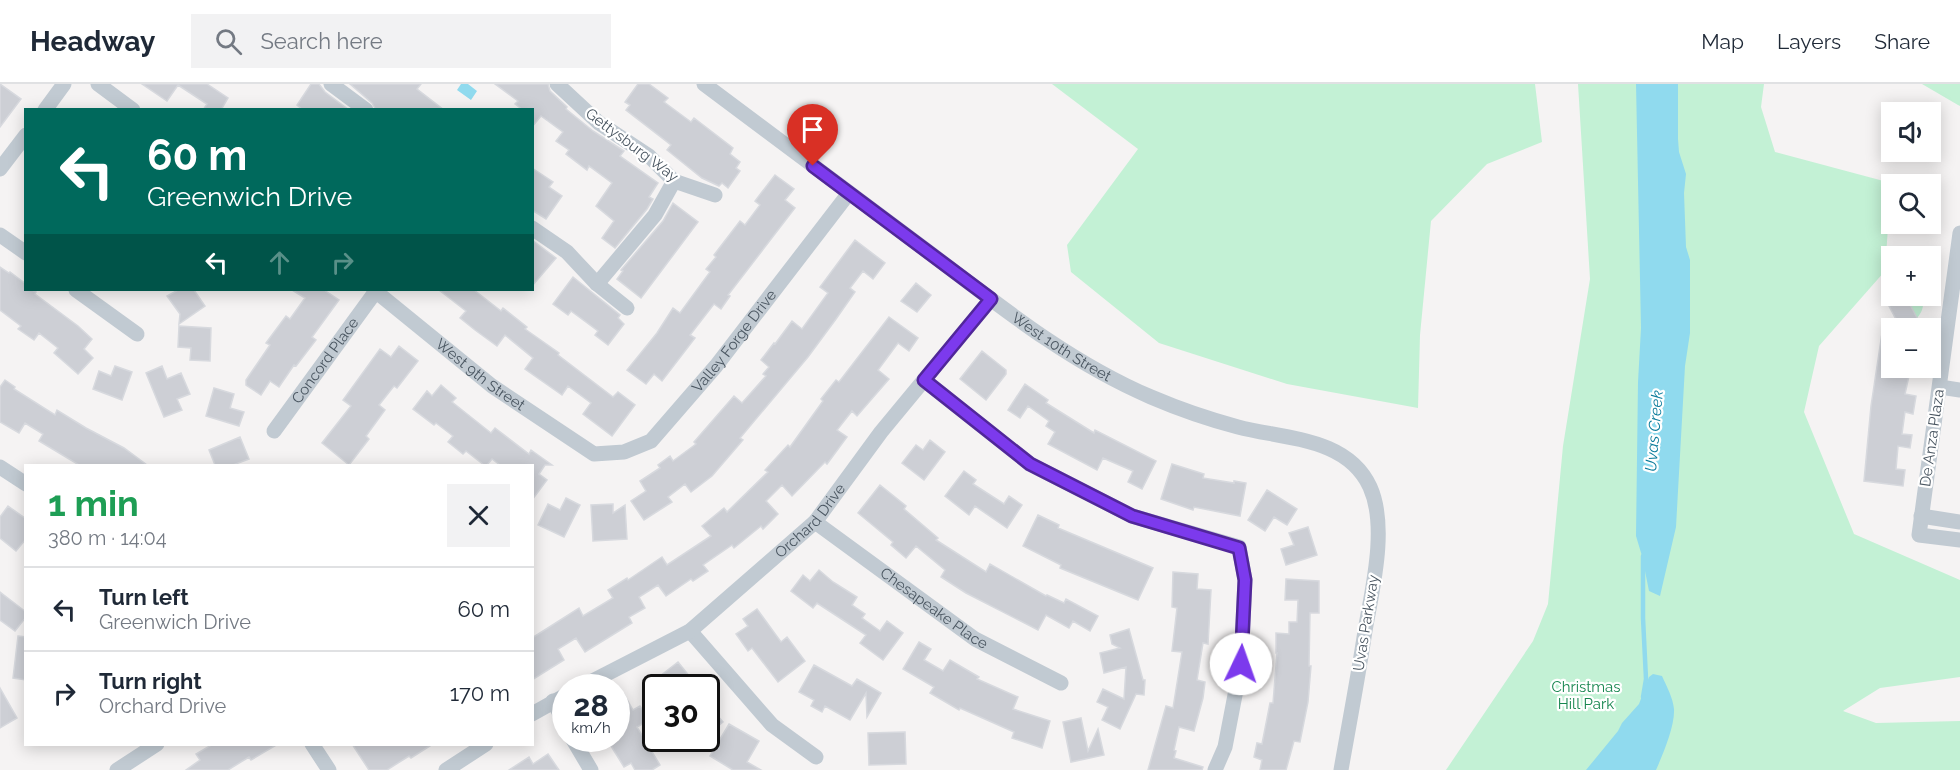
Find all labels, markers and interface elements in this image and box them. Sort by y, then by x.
search box [191,14,611,68]
text: Headway [30,25,155,58]
icon: search [212,25,245,58]
text: Search here [260,28,383,54]
text: Map [1701,29,1744,54]
text: Layers [1777,29,1841,54]
text: Share [1874,29,1930,54]
map controls [1881,102,1941,378]
button: sound [1881,102,1941,162]
street label: Gettysburg Way [582,104,682,186]
pin [787,104,838,166]
icon: arrive [796,113,829,146]
text: 60 m [147,131,247,180]
icon: left [48,132,126,210]
button: search [1881,174,1941,234]
text: Greenwich Drive [147,181,352,212]
icon: left [200,246,233,279]
icon: ahead [263,246,296,279]
icon: right [326,246,359,279]
button: + [1881,246,1941,306]
street label: Valley Forge Drive [688,286,780,396]
street label: West 10th Street [1008,309,1114,385]
street label: Concord Place [288,314,363,407]
button: − [1881,318,1941,378]
street label: West 9th Street [432,335,528,414]
street label: De Anza Plaza [1916,388,1948,488]
water label: Uvas Creek [1641,389,1667,473]
street label: Orchard Drive [771,480,849,562]
text: 1 min [48,482,139,524]
button: close [447,484,510,547]
text: 380 m · 14:04 [48,526,167,550]
street label: Chesapeake Place [877,564,991,653]
street label: Uvas Parkway [1350,574,1382,672]
text: Turn left [99,584,189,610]
icon: left [48,593,81,626]
text: 60 m [457,596,510,622]
text: Greenwich Drive [99,610,251,634]
position arrow [1209,632,1273,696]
text: Turn right [99,668,202,694]
speed limit sign: 30 [642,674,720,752]
icon: right [48,677,81,710]
park label: Christmas Hill Park [1551,678,1621,713]
text: 170 m [450,680,510,706]
text: 28 [573,688,609,723]
text: Orchard Drive [99,694,226,718]
text: km/h [571,719,611,737]

